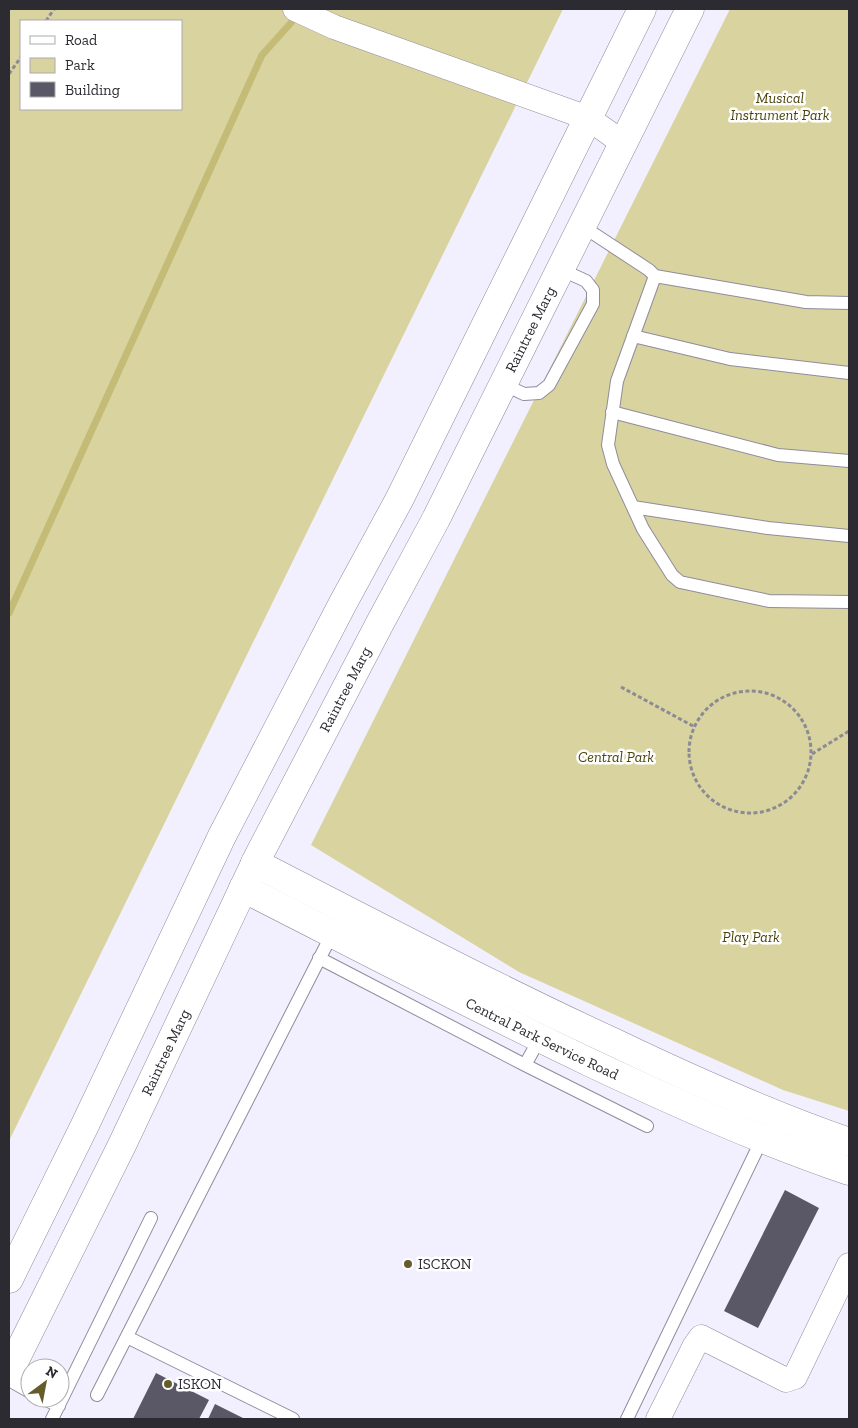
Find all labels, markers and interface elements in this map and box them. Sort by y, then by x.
legend [20,20,182,110]
text: Road [65,31,98,49]
text: Park [65,56,95,74]
text: Building [65,81,120,99]
park label: Musical Instrument Park [731,89,830,124]
street label: Raintree Marg [502,283,559,375]
street label: Raintree Marg [316,644,375,735]
park label: Central Park [578,748,654,766]
park label: Play Park [722,928,780,946]
street label: Central Park Service Road [463,994,622,1084]
street label: Raintree Marg [138,1006,194,1099]
place label: ISCKON [418,1255,471,1273]
marker: ISCKON [402,1258,414,1270]
north arrow [20,1358,70,1408]
text: N [43,1362,61,1383]
place label: ISKON [178,1375,222,1393]
marker: ISKON [162,1378,174,1390]

